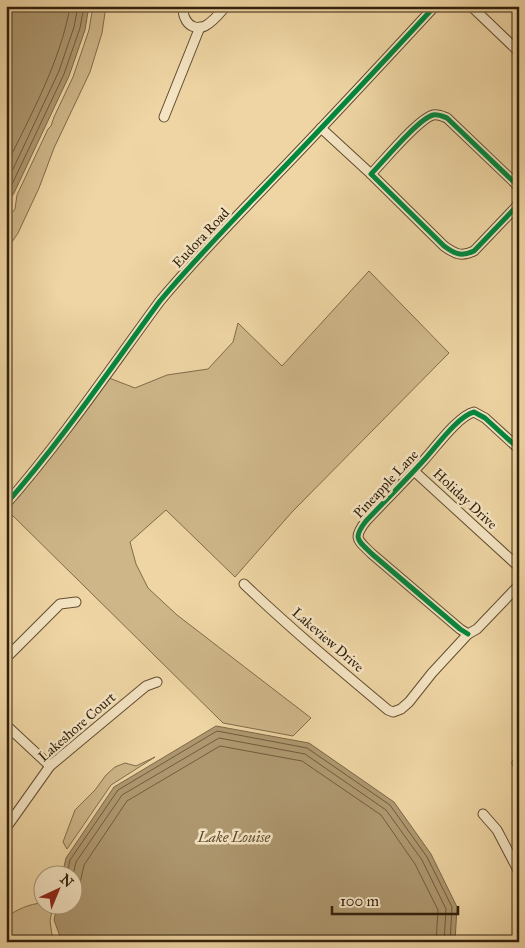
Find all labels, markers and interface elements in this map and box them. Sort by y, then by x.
street label: Eudora Road [169,205,233,271]
street label: Pineapple Lane [350,446,422,522]
street label: Holiday Drive [429,465,501,533]
street label: Lakeview Drive [289,604,367,676]
street label: Lakeshore Court [35,689,119,765]
water label: Lake Louise [197,828,271,846]
north arrow [32,866,82,916]
text: N [57,871,77,891]
scale bar [332,883,459,915]
text: 100 m [340,892,380,910]

